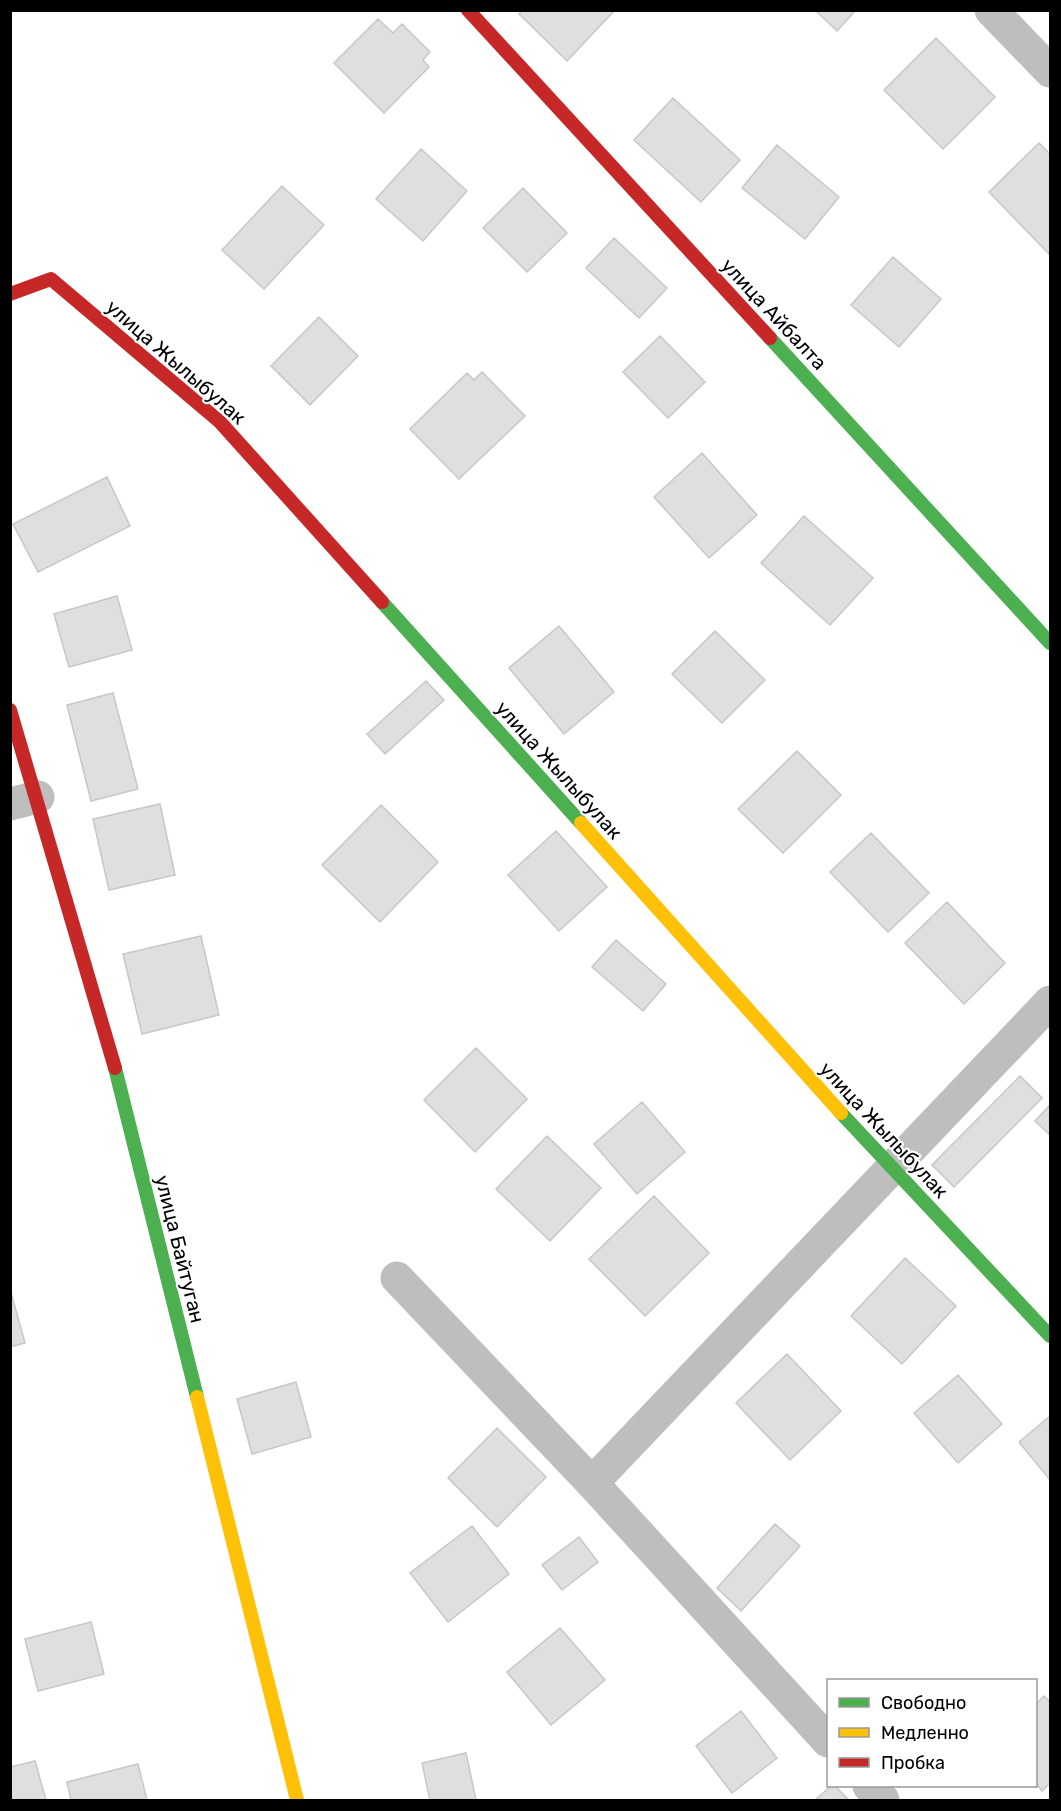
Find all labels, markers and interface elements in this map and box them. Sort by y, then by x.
street label: улица Айбалта [716,253,832,375]
street label: улица Жылыбулак [101,295,251,429]
street label: улица Жылыбулак [491,696,627,844]
street label: улица Жылыбулак [815,1057,953,1203]
street label: улица Байтуган [150,1173,210,1325]
legend [827,1679,1037,1787]
text: Свободно [881,1692,966,1714]
text: Медленно [881,1722,969,1744]
text: Пробка [881,1752,945,1774]

